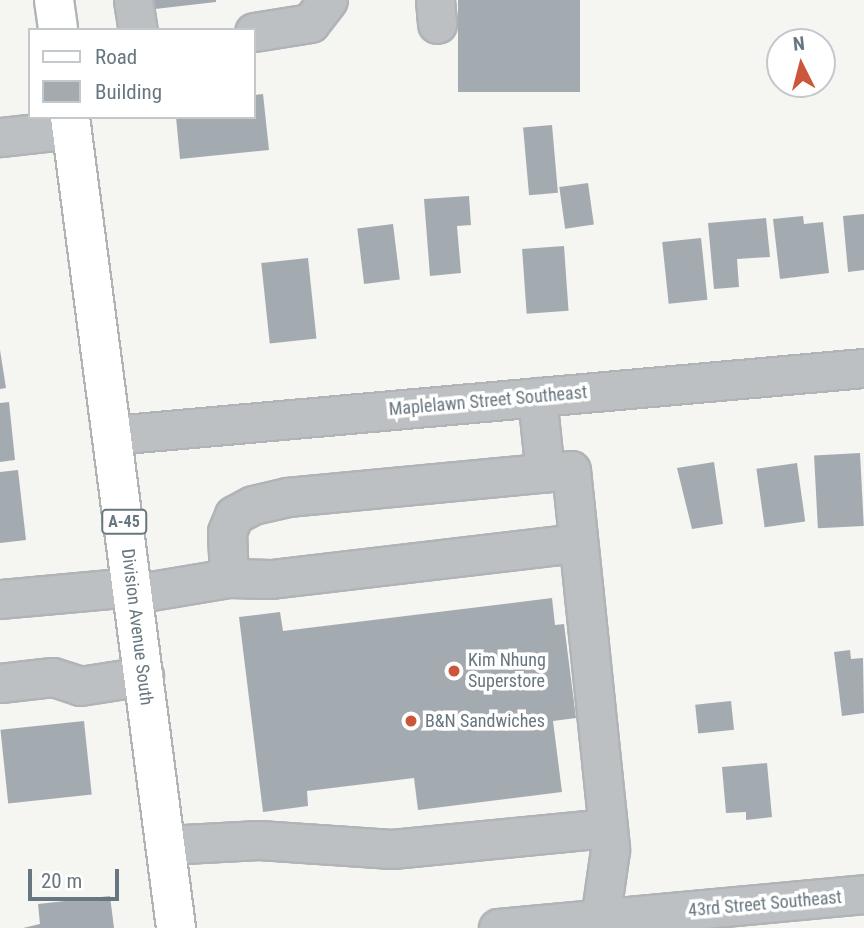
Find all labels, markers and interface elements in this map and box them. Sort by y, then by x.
legend [28,28,256,119]
north arrow [766,28,836,98]
text: N [792,32,806,56]
text: Road [95,45,137,69]
text: Building [95,80,162,104]
street label: Maplelawn Street Southeast [388,382,588,420]
road number: A-45 [101,509,147,534]
street label: Division Avenue South [117,548,157,706]
place label: Kim Nhung Superstore [468,650,546,692]
marker: Kim Nhung Superstore [446,663,462,679]
place label: B&N Sandwiches [425,710,545,732]
marker: B&N Sandwiches [403,713,419,729]
scale bar [32,855,122,899]
text: 20 m [41,869,82,893]
street label: 43rd Street Southeast [687,887,843,921]

